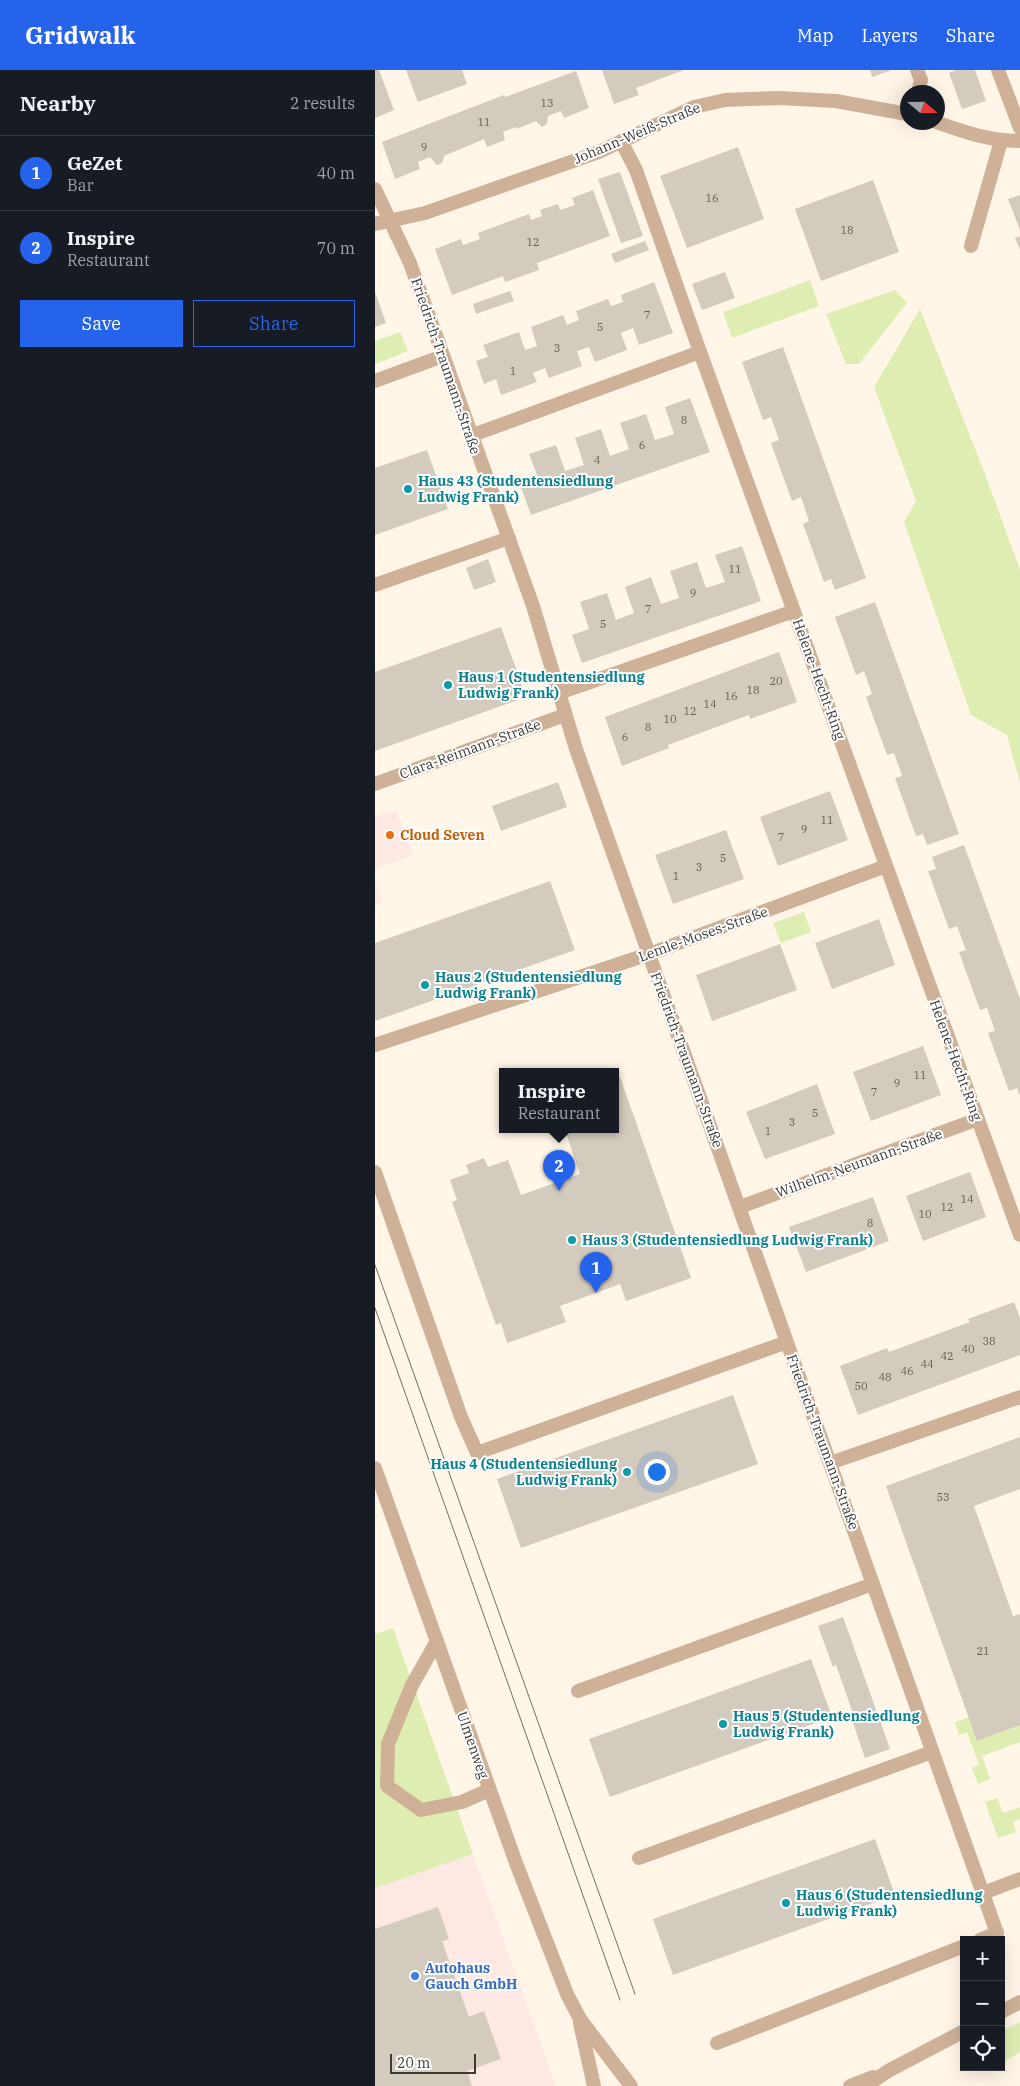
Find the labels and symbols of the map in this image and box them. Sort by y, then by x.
north arrow [900,85,945,130]
house number: 13 [540,96,554,110]
street label: Johann-Weiß-Straße [571,98,703,168]
house number: 11 [477,115,491,129]
house number: 9 [421,140,427,154]
house number: 16 [705,191,719,205]
house number: 18 [840,223,854,237]
house number: 12 [526,235,540,249]
street label: Friedrich-Traumann-Straße [407,275,485,457]
house number: 7 [644,308,650,322]
house number: 5 [597,320,603,334]
house number: 3 [554,341,560,355]
house number: 1 [510,364,516,378]
house number: 8 [681,413,687,427]
house number: 6 [639,438,645,452]
house number: 4 [594,453,601,467]
place label: Haus 43 (Studentensiedlung Ludwig Frank) [418,472,614,506]
marker: Haus 43 (Studentensiedlung Ludwig Frank) [402,483,414,495]
house number: 11 [728,562,742,576]
house number: 9 [690,586,696,600]
house number: 7 [645,602,651,616]
street label: Helene-Hecht-Ring [789,616,849,742]
house number: 5 [600,617,606,631]
place label: Haus 1 (Studentensiedlung Ludwig Frank) [458,668,645,702]
house number: 20 [769,674,783,688]
marker: Haus 1 (Studentensiedlung Ludwig Frank) [442,679,454,691]
house number: 18 [746,683,760,697]
house number: 16 [724,689,738,703]
house number: 14 [703,697,717,711]
house number: 12 [683,704,697,718]
house number: 10 [663,712,677,726]
street label: Clara-Reimann-Straße [397,715,543,783]
house number: 8 [645,720,651,734]
house number: 6 [622,730,628,744]
house number: 11 [820,813,834,827]
house number: 9 [801,822,807,836]
place label: Cloud Seven [400,826,485,844]
marker: Cloud Seven [384,829,396,841]
house number: 7 [778,830,784,844]
house number: 5 [720,851,726,865]
house number: 3 [696,860,702,874]
house number: 1 [673,869,679,883]
street label: Lemle-Moses-Straße [636,902,770,966]
place label: Haus 2 (Studentensiedlung Ludwig Frank) [435,968,622,1002]
street label: Friedrich-Traumann-Straße [647,970,727,1150]
marker: Haus 2 (Studentensiedlung Ludwig Frank) [419,979,431,991]
street label: Helene-Hecht-Ring [926,997,986,1123]
house number: 11 [913,1068,927,1082]
house number: 9 [894,1076,900,1090]
house number: 7 [871,1085,877,1099]
house number: 5 [812,1106,818,1120]
house number: 3 [789,1115,795,1129]
house number: 1 [765,1124,771,1138]
street label: Wilhelm-Neumann-Straße [773,1124,945,1202]
pin: 2 [543,1150,575,1191]
house number: 14 [960,1192,974,1206]
house number: 12 [940,1200,954,1214]
house number: 10 [918,1207,932,1221]
house number: 8 [867,1216,873,1230]
place label: Haus 3 (Studentensiedlung Ludwig Frank) [582,1231,873,1249]
marker: Haus 3 (Studentensiedlung Ludwig Frank) [566,1234,578,1246]
pin: 1 [580,1252,612,1293]
house number: 38 [982,1334,996,1348]
house number: 40 [961,1342,975,1356]
house number: 42 [940,1349,954,1363]
street label: Friedrich-Traumann-Straße [783,1352,863,1532]
house number: 44 [920,1357,934,1371]
house number: 46 [900,1364,914,1378]
house number: 48 [878,1370,892,1384]
house number: 50 [854,1379,868,1393]
place label: Haus 4 (Studentensiedlung Ludwig Frank) [430,1455,618,1489]
your location [644,1459,670,1485]
marker: Haus 4 (Studentensiedlung Ludwig Frank) [621,1466,633,1478]
house number: 53 [936,1490,950,1504]
house number: 21 [976,1644,990,1658]
place label: Haus 5 (Studentensiedlung Ludwig Frank) [733,1707,920,1741]
street label: Ulmenweg [453,1709,493,1781]
marker: Haus 5 (Studentensiedlung Ludwig Frank) [717,1718,729,1730]
place label: Haus 6 (Studentensiedlung Ludwig Frank) [796,1886,983,1920]
marker: Haus 6 (Studentensiedlung Ludwig Frank) [780,1897,792,1909]
place label: Autohaus Gauch GmbH [425,1959,517,1993]
marker: Autohaus Gauch GmbH [409,1970,421,1982]
scale bar [390,2051,476,2074]

